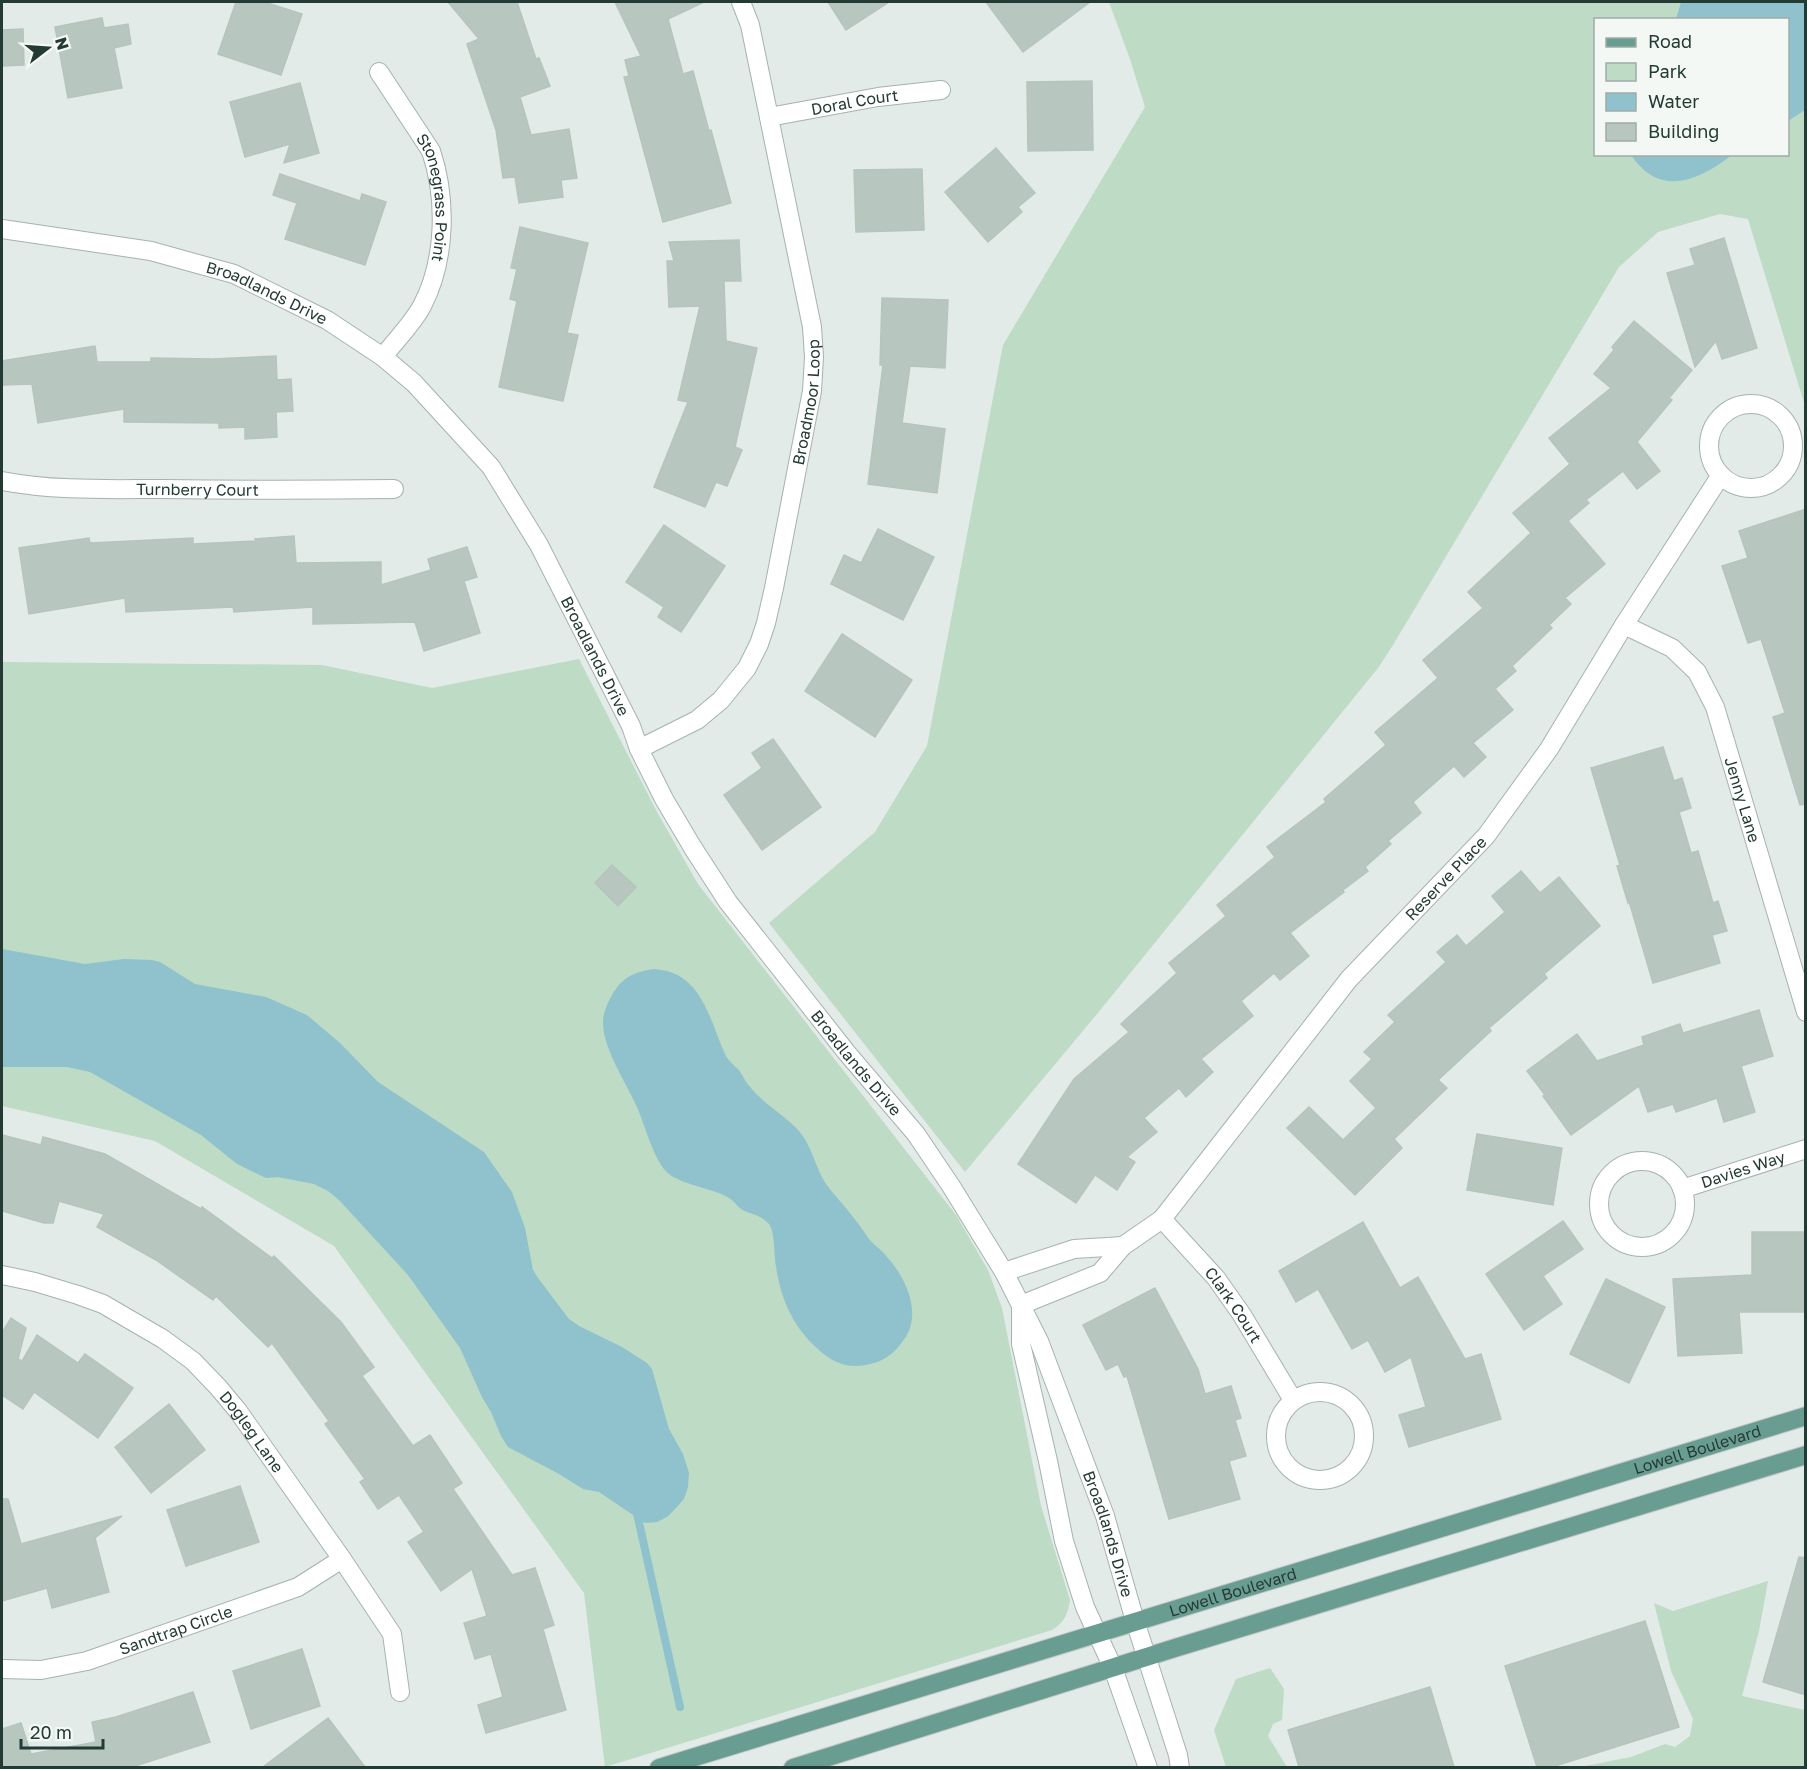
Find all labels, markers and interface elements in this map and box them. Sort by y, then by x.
north arrow [18,18,78,78]
legend [1594,18,1789,156]
text: Road [1648,30,1692,52]
text: N [51,35,74,52]
text: Park [1648,60,1687,82]
street label: Doral Court [809,85,899,119]
text: Water [1648,90,1699,112]
text: Building [1648,120,1719,142]
street label: Stonegrass Point [412,129,452,264]
street label: Broadlands Drive [204,257,331,329]
street label: Broadmoor Loop [788,339,824,467]
street label: Turnberry Court [136,479,259,500]
street label: Broadlands Drive [557,593,634,719]
street label: Jenny Lane [1721,755,1765,845]
street label: Reserve Place [1401,832,1491,925]
street label: Broadlands Drive [807,1006,906,1120]
street label: Davies Way [1698,1146,1788,1192]
street label: Clark Court [1201,1263,1266,1346]
street label: Dogleg Lane [215,1387,288,1476]
street label: Lowell Boulevard [1631,1420,1763,1478]
street label: Broadlands Drive [1079,1468,1138,1599]
street label: Lowell Boulevard [1166,1563,1299,1621]
street label: Sandtrap Circle [117,1601,235,1659]
scale bar [21,1712,104,1750]
text: 20 m [30,1721,72,1743]

